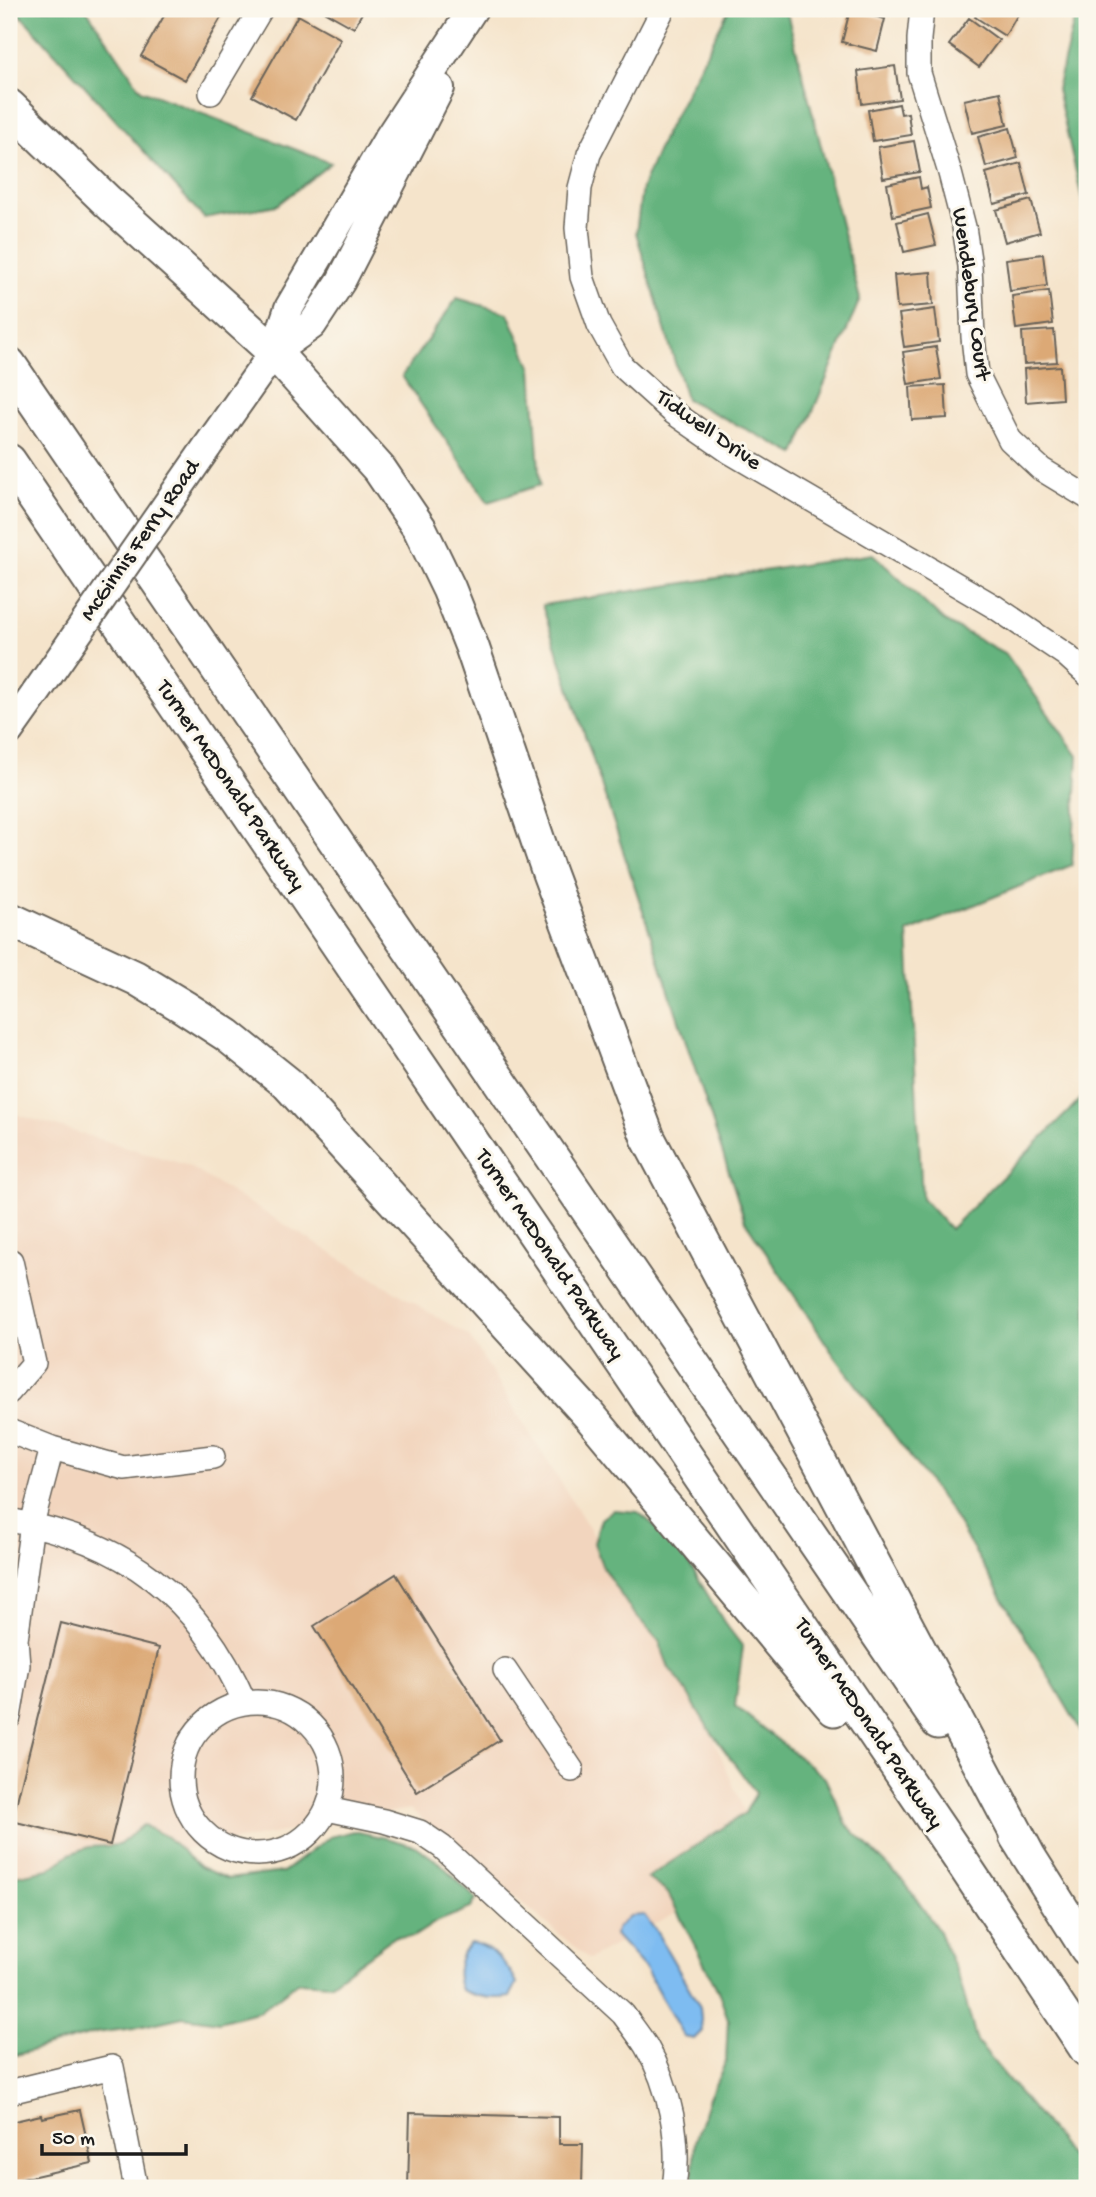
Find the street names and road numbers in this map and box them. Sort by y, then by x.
street label: Wendlebury Court [945,206,996,383]
street label: Tidwell Drive [648,384,767,478]
street label: McGinnis Ferry Road [75,454,208,627]
street label: Turner McDonald Parkway [148,674,311,896]
street label: Turner McDonald Parkway [467,1143,630,1365]
street label: Turner McDonald Parkway [786,1612,949,1834]

